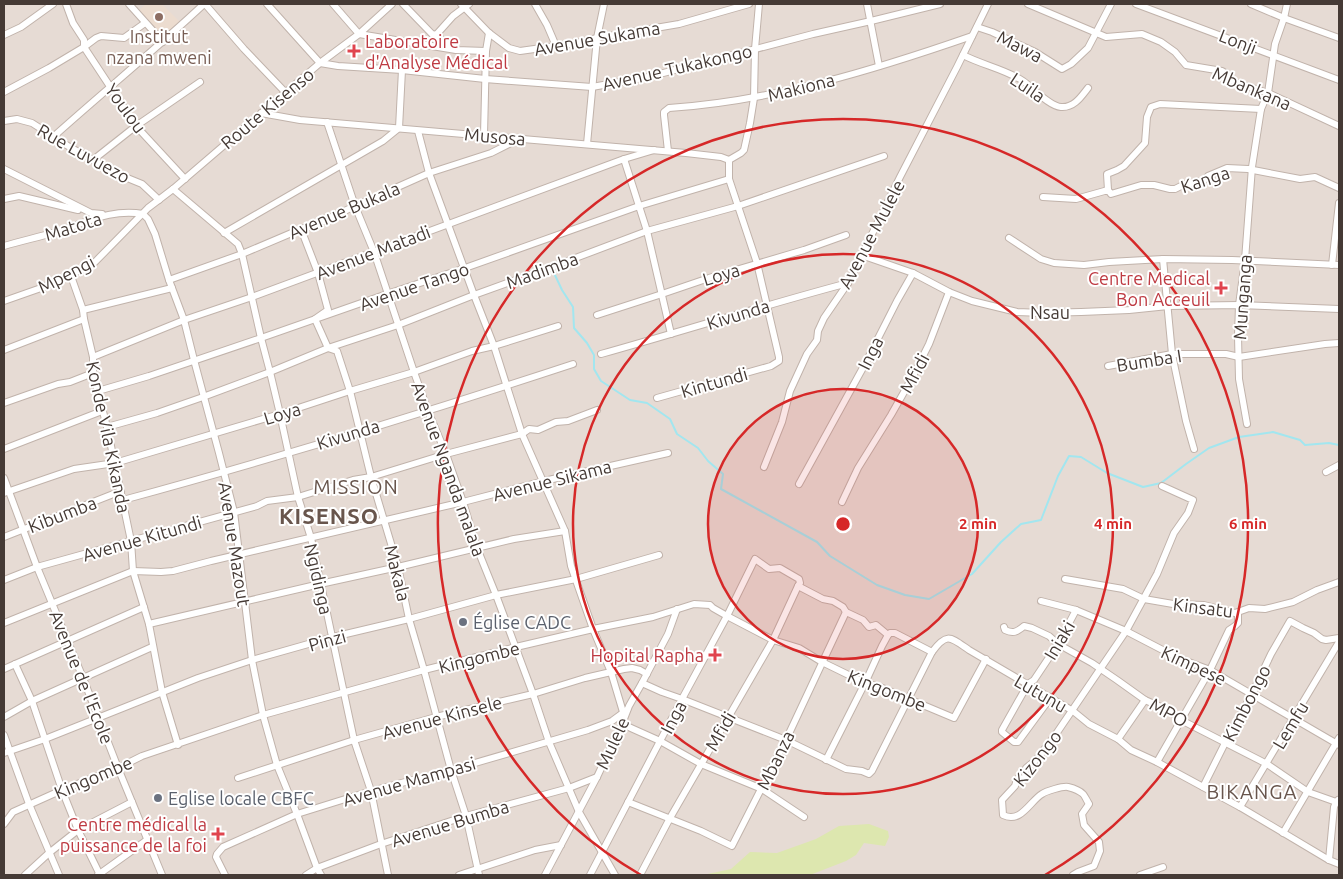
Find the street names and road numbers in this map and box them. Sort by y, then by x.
street label: Avenue Sukama [532,17,662,59]
street label: Lonji [1216,25,1260,57]
street label: Mawa [994,26,1046,66]
street label: Avenue Tukakongo [600,40,754,94]
street label: Mbankana [1210,62,1294,114]
street label: Route Kisenso [216,63,318,153]
street label: Luila [1007,68,1049,106]
street label: Makiona [765,69,837,105]
street label: Youlou [101,79,151,137]
street label: Rue Luvuezo [34,119,134,187]
street label: Musosa [464,123,526,149]
street label: Kanga [1178,162,1232,196]
street label: Avenue Mulele [834,176,908,292]
street label: Avenue Bukala [285,178,403,242]
street label: Matota [42,208,104,244]
street label: Avenue Matadi [313,221,433,283]
street label: Madimba [503,248,581,292]
street label: Mpengi [34,251,98,297]
street label: Munganga [1229,254,1255,340]
street label: Avenue Tango [357,258,471,314]
street label: Loya [700,259,742,289]
street label: Kivunda [704,295,772,333]
street label: Nsau [1030,302,1070,322]
street label: Inga [853,333,887,373]
street label: Bumba I [1115,345,1183,375]
street label: Mfidi [895,350,933,396]
street label: Konde Vila Kikanda [83,359,135,515]
street label: Kintundi [678,363,750,401]
street label: Avenue Nganda malala [408,379,490,559]
street label: Loya [261,398,303,428]
street label: Kivunda [314,415,382,453]
street label: Avenue Sikama [491,456,613,504]
street label: Avenue Mazout [215,480,255,608]
street label: Kibumba [25,492,99,536]
street label: Avenue Kitundi [80,511,204,565]
street label: Ngidinga [301,541,337,617]
street label: Makala [381,543,415,603]
street label: Kinsatu [1172,593,1234,621]
street label: Avenue de l'Ecole [46,607,118,747]
street label: Iniaki [1040,617,1078,663]
street label: Pinzi [306,625,348,655]
street label: Kingombe [436,637,522,677]
street label: Kimpese [1158,641,1230,689]
street label: Kimbongo [1218,661,1274,745]
street label: Kingombe [845,665,929,715]
street label: Lutunu [1011,670,1071,716]
street label: Avenue Kinsele [380,691,504,743]
street label: MPO [1146,693,1192,731]
street label: Inga [656,697,690,737]
street label: Lemfu [1268,698,1312,752]
street label: Mfidi [701,708,739,754]
street label: Mulele [591,714,633,772]
street label: Kizongo [1009,726,1065,790]
street label: Mbanza [752,727,798,793]
street label: Kingombe [51,752,135,802]
street label: Avenue Mampasi [340,752,478,810]
street label: Avenue Bumba [389,796,511,850]

